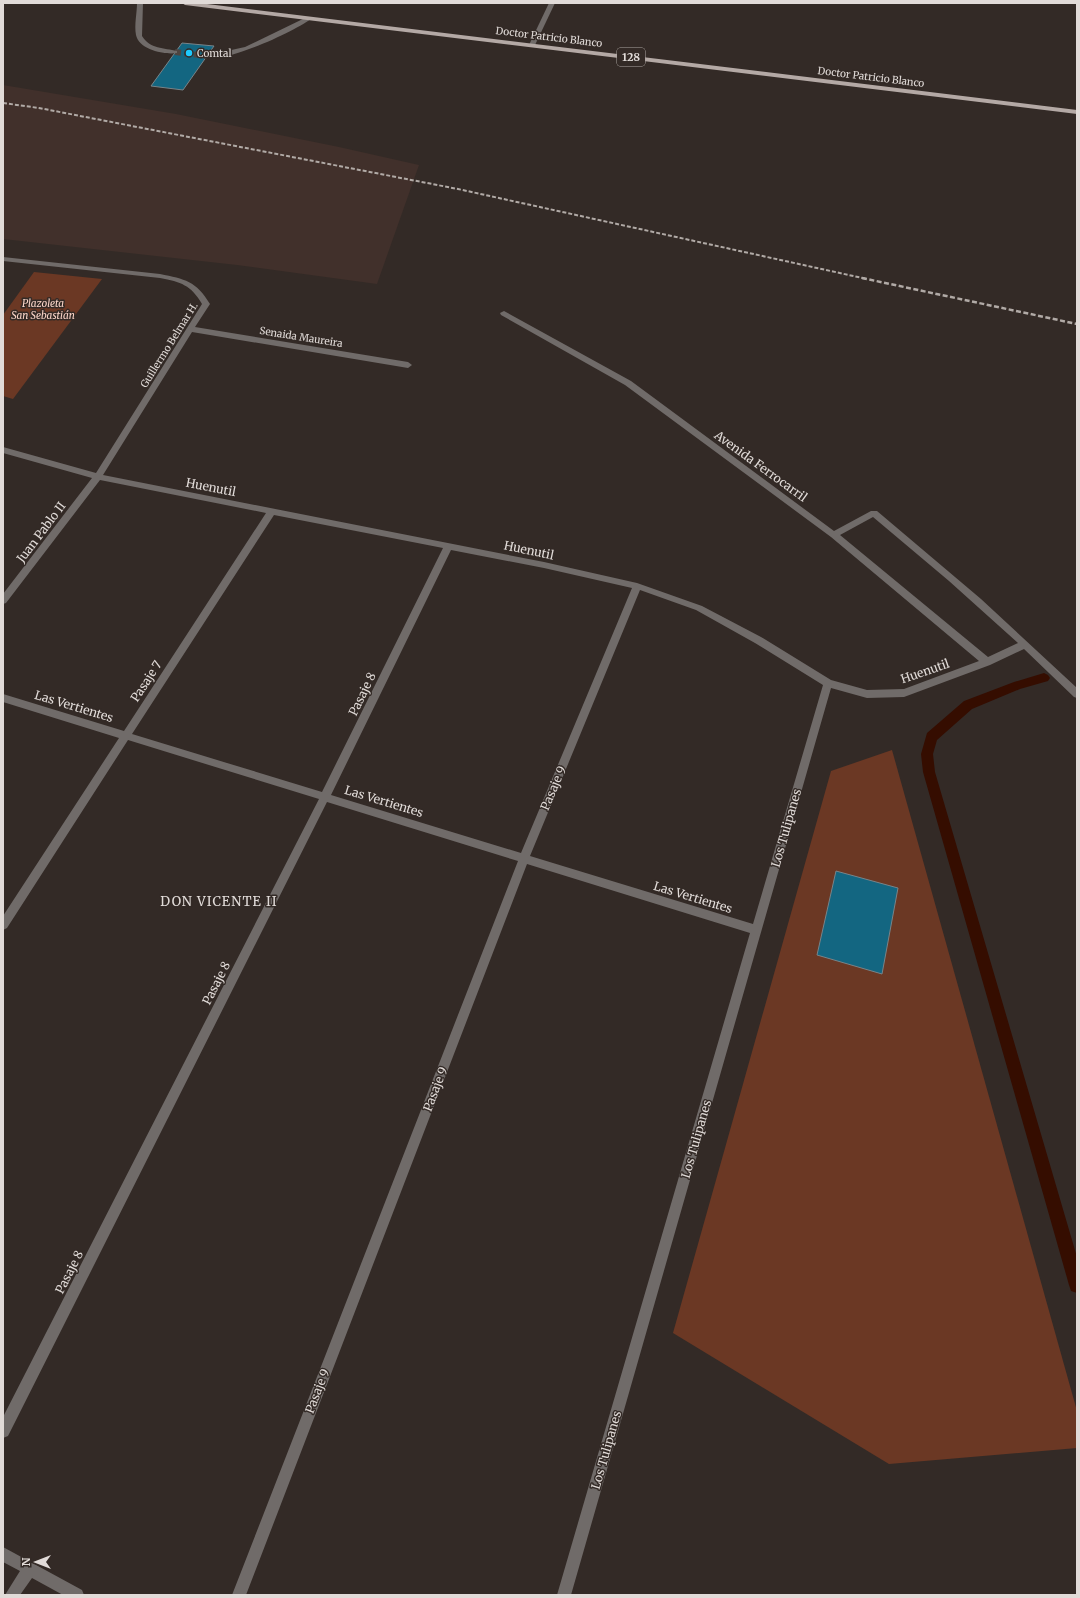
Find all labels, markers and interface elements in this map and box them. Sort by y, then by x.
street label: Doctor Patricio Blanco [495,24,603,50]
place label: Comtal [197,47,232,60]
marker: Comtal [184,48,194,58]
road number: 128 [617,48,645,66]
street label: Doctor Patricio Blanco [817,64,925,90]
park label: Plazoleta San Sebastián [11,297,75,322]
street label: Guillermo Belmar H. [137,300,201,390]
street label: Senaida Maureira [258,324,344,350]
street label: Avenida Ferrocarril [711,427,811,505]
street label: Huenutil [185,475,238,499]
street label: Juan Pablo II [13,499,69,566]
street label: Huenutil [503,537,556,563]
street label: Huenutil [899,656,952,686]
street label: Pasaje 7 [127,657,165,704]
street label: Pasaje 8 [345,670,379,718]
street label: Las Vertientes [33,687,115,725]
street label: Pasaje 9 [537,764,569,812]
street label: Las Vertientes [343,782,425,820]
street label: Los Tulipanes [768,787,804,869]
street label: Las Vertientes [652,878,734,916]
district label: DON VICENTE II [160,893,278,910]
street label: Pasaje 8 [199,959,233,1007]
street label: Pasaje 9 [420,1065,450,1113]
street label: Los Tulipanes [678,1098,714,1180]
street label: Pasaje 8 [52,1248,86,1296]
street label: Pasaje 9 [302,1367,332,1415]
street label: Los Tulipanes [588,1409,624,1491]
north arrow [16,1542,56,1582]
text: N [19,1557,33,1566]

